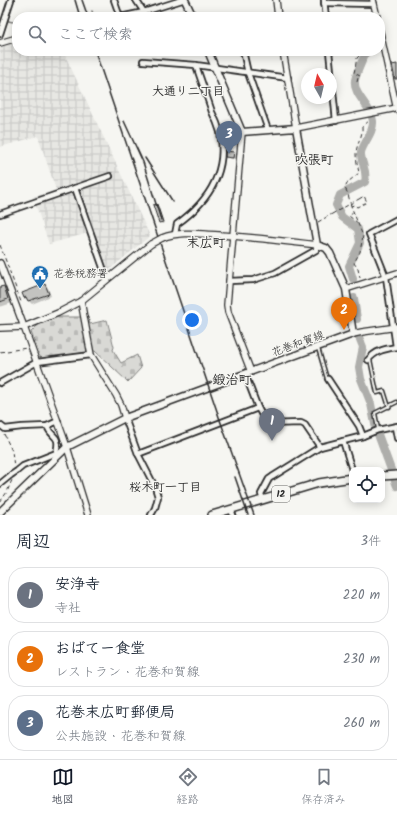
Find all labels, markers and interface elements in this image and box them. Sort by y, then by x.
search box [12,12,385,56]
icon: search [26,23,48,45]
text: ここで検索 [58,23,133,47]
north arrow [301,68,337,104]
district label: 大通り二丁目 [152,82,224,101]
pin: 3 [216,121,242,154]
district label: 吹張町 [294,150,334,171]
district label: 末広町 [186,233,226,254]
public building icon: 花巻税務署 [30,264,50,289]
place label: 花巻税務署 [53,265,108,283]
pin: 2 [331,297,357,330]
your location [182,310,202,330]
street label: 花巻和賀線 [269,326,327,362]
district label: 鍛治町 [212,370,252,391]
pin: 1 [259,408,285,441]
map controls [349,467,385,503]
button: locate [349,467,385,503]
district label: 桜木町一丁目 [129,478,201,497]
road number: 12 [272,486,290,502]
text: 周辺 [16,529,50,556]
text: 3件 [361,531,381,552]
text: 安浄寺 [55,573,100,597]
text: 1 [28,585,32,606]
text: 220 m [343,585,380,606]
text: 寺社 [55,598,81,619]
text: おばてー食堂 [55,637,145,661]
text: 2 [26,649,34,670]
text: 230 m [343,649,380,670]
text: レストラン · 花巻和賀線 [55,662,200,683]
text: 花巻末広町郵便局 [55,701,175,725]
text: 3 [26,713,34,734]
text: 260 m [343,713,380,734]
text: 公共施設 · 花巻和賀線 [55,726,186,747]
tab: 地図 [52,766,74,809]
tab: 経路 [177,766,199,809]
tab: 保存済み [302,766,346,809]

